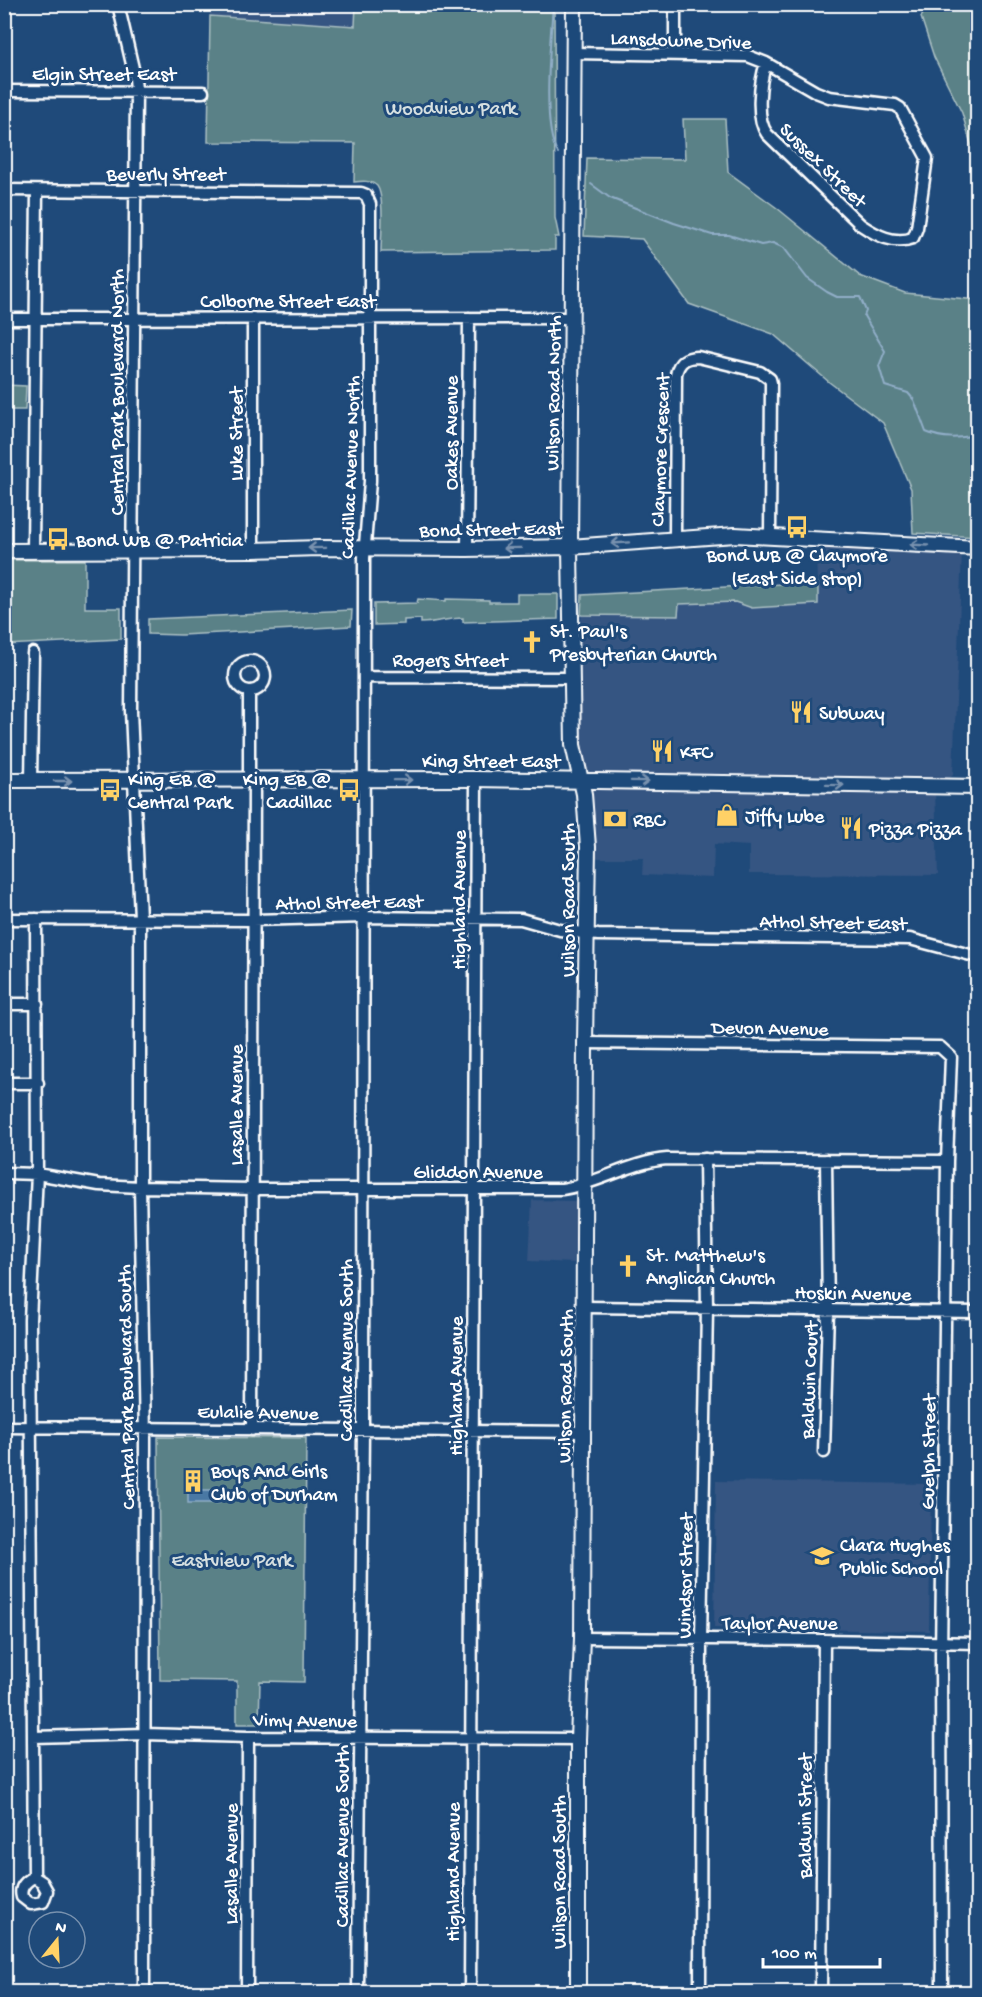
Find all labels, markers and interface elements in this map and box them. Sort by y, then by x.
street label: Lansdowne Drive [610,29,752,56]
street label: Elgin Street East [32,65,178,88]
park label: Woodview Park [385,99,519,122]
street label: Sussex Street [773,119,871,215]
street label: Beverly Street [105,165,227,188]
street label: Central Park Boulevard North [108,268,131,515]
street label: Colborne Street East [200,292,378,315]
street label: Wilson Road North [543,315,568,471]
street label: Claymore Crescent [648,371,677,527]
street label: Cadillac Avenue North [338,375,367,559]
street label: Oakes Avenue [442,375,465,490]
street label: Luke Street [227,385,250,481]
bus stop icon: Bond WB @ Claymore (East Side stop) [784,514,810,540]
street label: Bond Street East [418,519,565,544]
bus stop icon: Bond WB @ Patricia [45,526,71,552]
place label: Bond WB @ Patricia [75,531,244,554]
one-way arrow [610,537,630,548]
one-way arrow [910,539,930,550]
one-way arrow [307,542,327,554]
one-way arrow [502,542,522,554]
place label: Bond WB @ Claymore (East Side stop) [705,546,888,592]
place label: St. Paul's Presbyterian Church [549,622,717,668]
church icon: St. Paul's Presbyterian Church [519,629,545,655]
street label: Rogers Street [392,651,509,674]
restaurant icon: Subway [788,699,814,725]
place label: Subway [819,704,885,727]
restaurant icon: KFC [649,738,675,764]
place label: KFC [680,743,713,766]
street label: King Street East [422,752,562,775]
place label: King EB @ Central Park [128,770,234,816]
place label: King EB @ Cadillac [243,770,332,816]
one-way arrow [393,774,413,786]
one-way arrow [52,775,72,787]
one-way arrow [630,776,650,787]
bus stop icon: King EB @ Central Park [97,777,123,803]
bus stop icon: King EB @ Cadillac [336,777,362,803]
one-way arrow [825,779,845,791]
shop icon: Jiffy Lube [714,802,740,828]
bank icon: RBC [602,806,628,832]
place label: Jiffy Lube [745,807,825,830]
place label: RBC [633,811,666,834]
restaurant icon: Pizza Pizza [838,815,864,841]
place label: Pizza Pizza [868,820,963,843]
street label: Wilson Road South [559,823,582,977]
street label: Highland Avenue [450,830,473,970]
street label: Athol Street East [275,892,425,917]
street label: Athol Street East [759,912,909,937]
street label: Devon Avenue [709,1018,829,1043]
street label: Lasalle Avenue [227,1044,250,1165]
street label: Gliddon Avenue [413,1163,543,1186]
place label: St. Matthew's Anglican Church [646,1246,775,1292]
church icon: St. Matthew's Anglican Church [615,1253,641,1279]
street label: Cadillac Avenue South [337,1259,360,1441]
street label: Central Park Boulevard South [115,1264,142,1510]
street label: Hoskin Avenue [794,1283,912,1308]
street label: Wilson Road South [555,1309,580,1463]
street label: Highland Avenue [447,1316,470,1456]
street label: Baldwin Court [798,1319,825,1440]
street label: Guelph Street [918,1392,943,1510]
street label: Eulalie Avenue [197,1402,319,1427]
place label: Boys And Girls Club of Durham [210,1462,338,1508]
building icon: Boys And Girls Club of Durham [180,1468,206,1494]
street label: Windsor Street [675,1511,700,1639]
place label: Clara Hughes Public School [839,1536,951,1582]
school or university icon: Clara Hughes Public School [809,1543,835,1569]
park label: Eastview Park [172,1551,295,1574]
street label: Taylor Avenue [721,1614,838,1637]
street label: Vimy Avenue [252,1710,358,1735]
street label: Cadillac Avenue South [333,1745,356,1927]
street label: Baldwin Street [796,1752,819,1879]
street label: Wilson Road South [550,1795,573,1949]
street label: Highland Avenue [444,1802,467,1942]
street label: Lasalle Avenue [222,1803,245,1924]
north arrow [27,1910,87,1970]
text: N [53,1918,69,1940]
scale bar [763,1931,880,1969]
text: 100 m [771,1944,817,1965]

